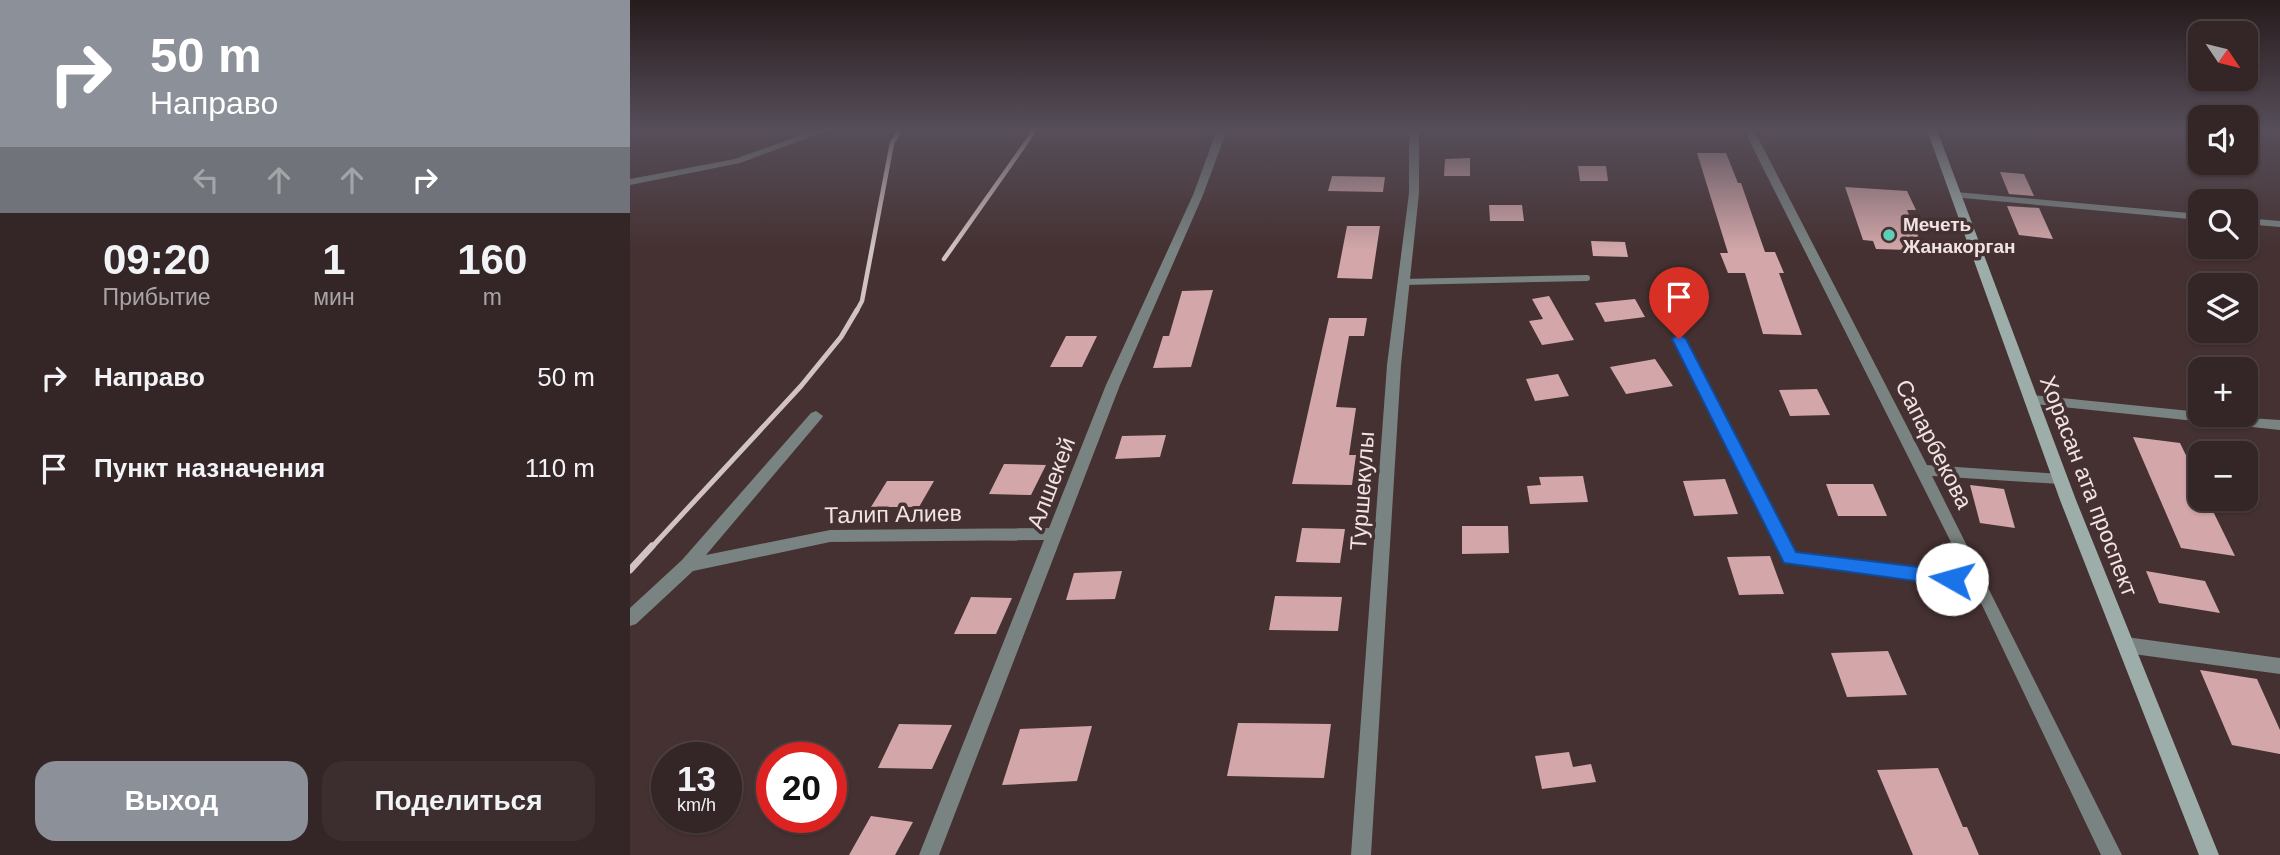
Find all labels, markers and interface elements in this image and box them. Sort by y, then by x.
north arrow [2188,21,2258,91]
map controls [2188,21,2258,511]
icon: right [35,28,126,119]
text: 50 m [150,28,262,82]
text: Направо [150,85,278,121]
button: sound [2188,105,2258,175]
icon: left [187,161,225,199]
icon: ahead [260,161,298,199]
icon: ahead [333,161,371,199]
icon: right [406,161,444,199]
button: search [2188,189,2258,259]
place label: Мечеть Жанакорган [1902,214,2015,257]
marker: Мечеть Жанакорган [1881,227,1897,243]
text: 09:20 [103,236,210,283]
text: 1 [322,236,346,283]
text: 160 [457,236,527,283]
pin [1649,267,1709,339]
button: layers [2188,273,2258,343]
icon: arrive [1660,278,1698,316]
text: Прибытие [103,284,211,310]
text: мин [313,284,355,310]
text: m [483,284,502,310]
button: + [2188,357,2258,427]
icon: right [35,359,73,397]
text: Направо [94,362,205,392]
text: 50 m [537,362,595,392]
street label: Хорасан ата проспект [2035,372,2143,600]
street label: Сапарбекова [1890,375,1978,513]
street label: Туршекулы [1345,431,1379,551]
street label: Алшекей [1022,434,1080,532]
button: − [2188,441,2258,511]
icon: arrive [35,450,73,488]
text: Пункт назначения [94,453,325,483]
text: 110 m [525,453,595,483]
street label: Талип Алиев [824,500,962,528]
position arrow [1915,542,1989,616]
speed limit sign: 20 [756,742,847,833]
text: 13 [677,759,716,798]
button: Выход [35,761,308,841]
button: Поделиться [322,761,595,841]
text: km/h [677,795,716,815]

